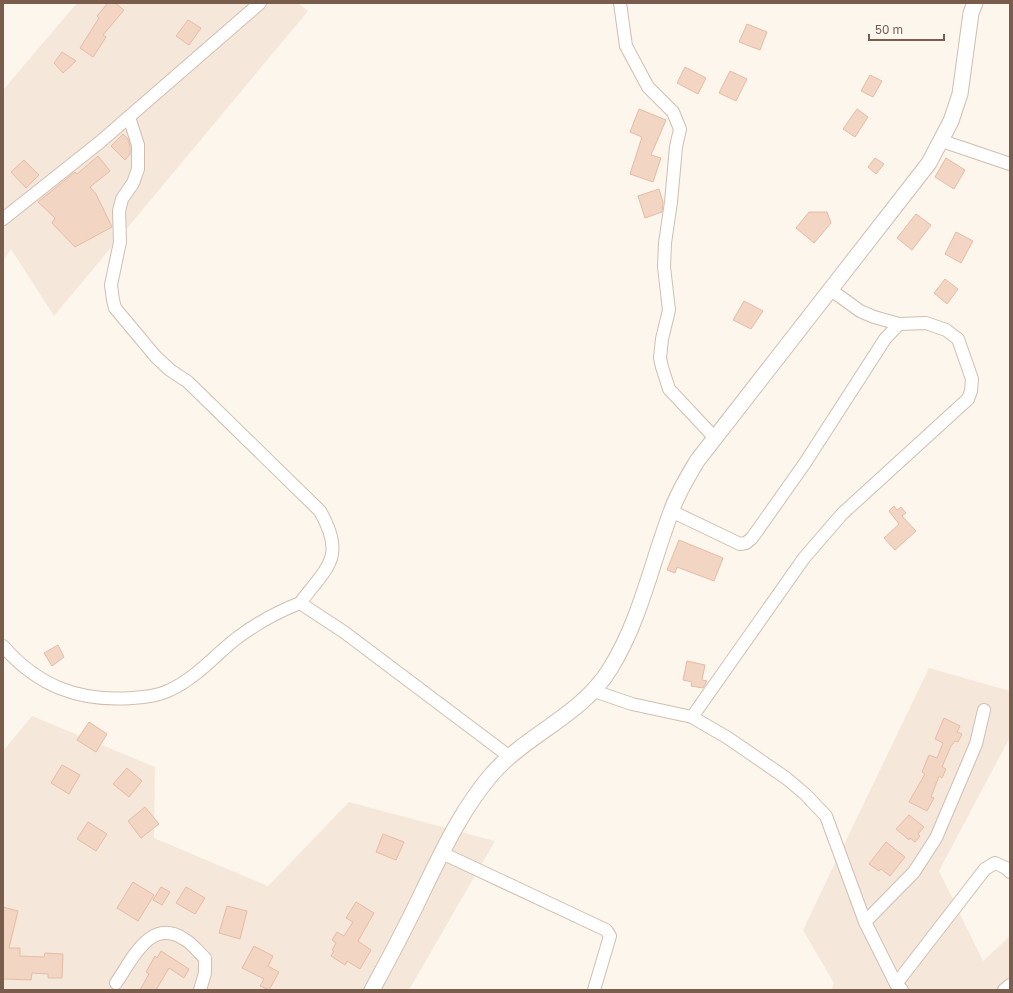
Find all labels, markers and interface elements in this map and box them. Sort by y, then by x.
scale bar [869,16,944,42]
text: 50 m [875,22,903,37]

